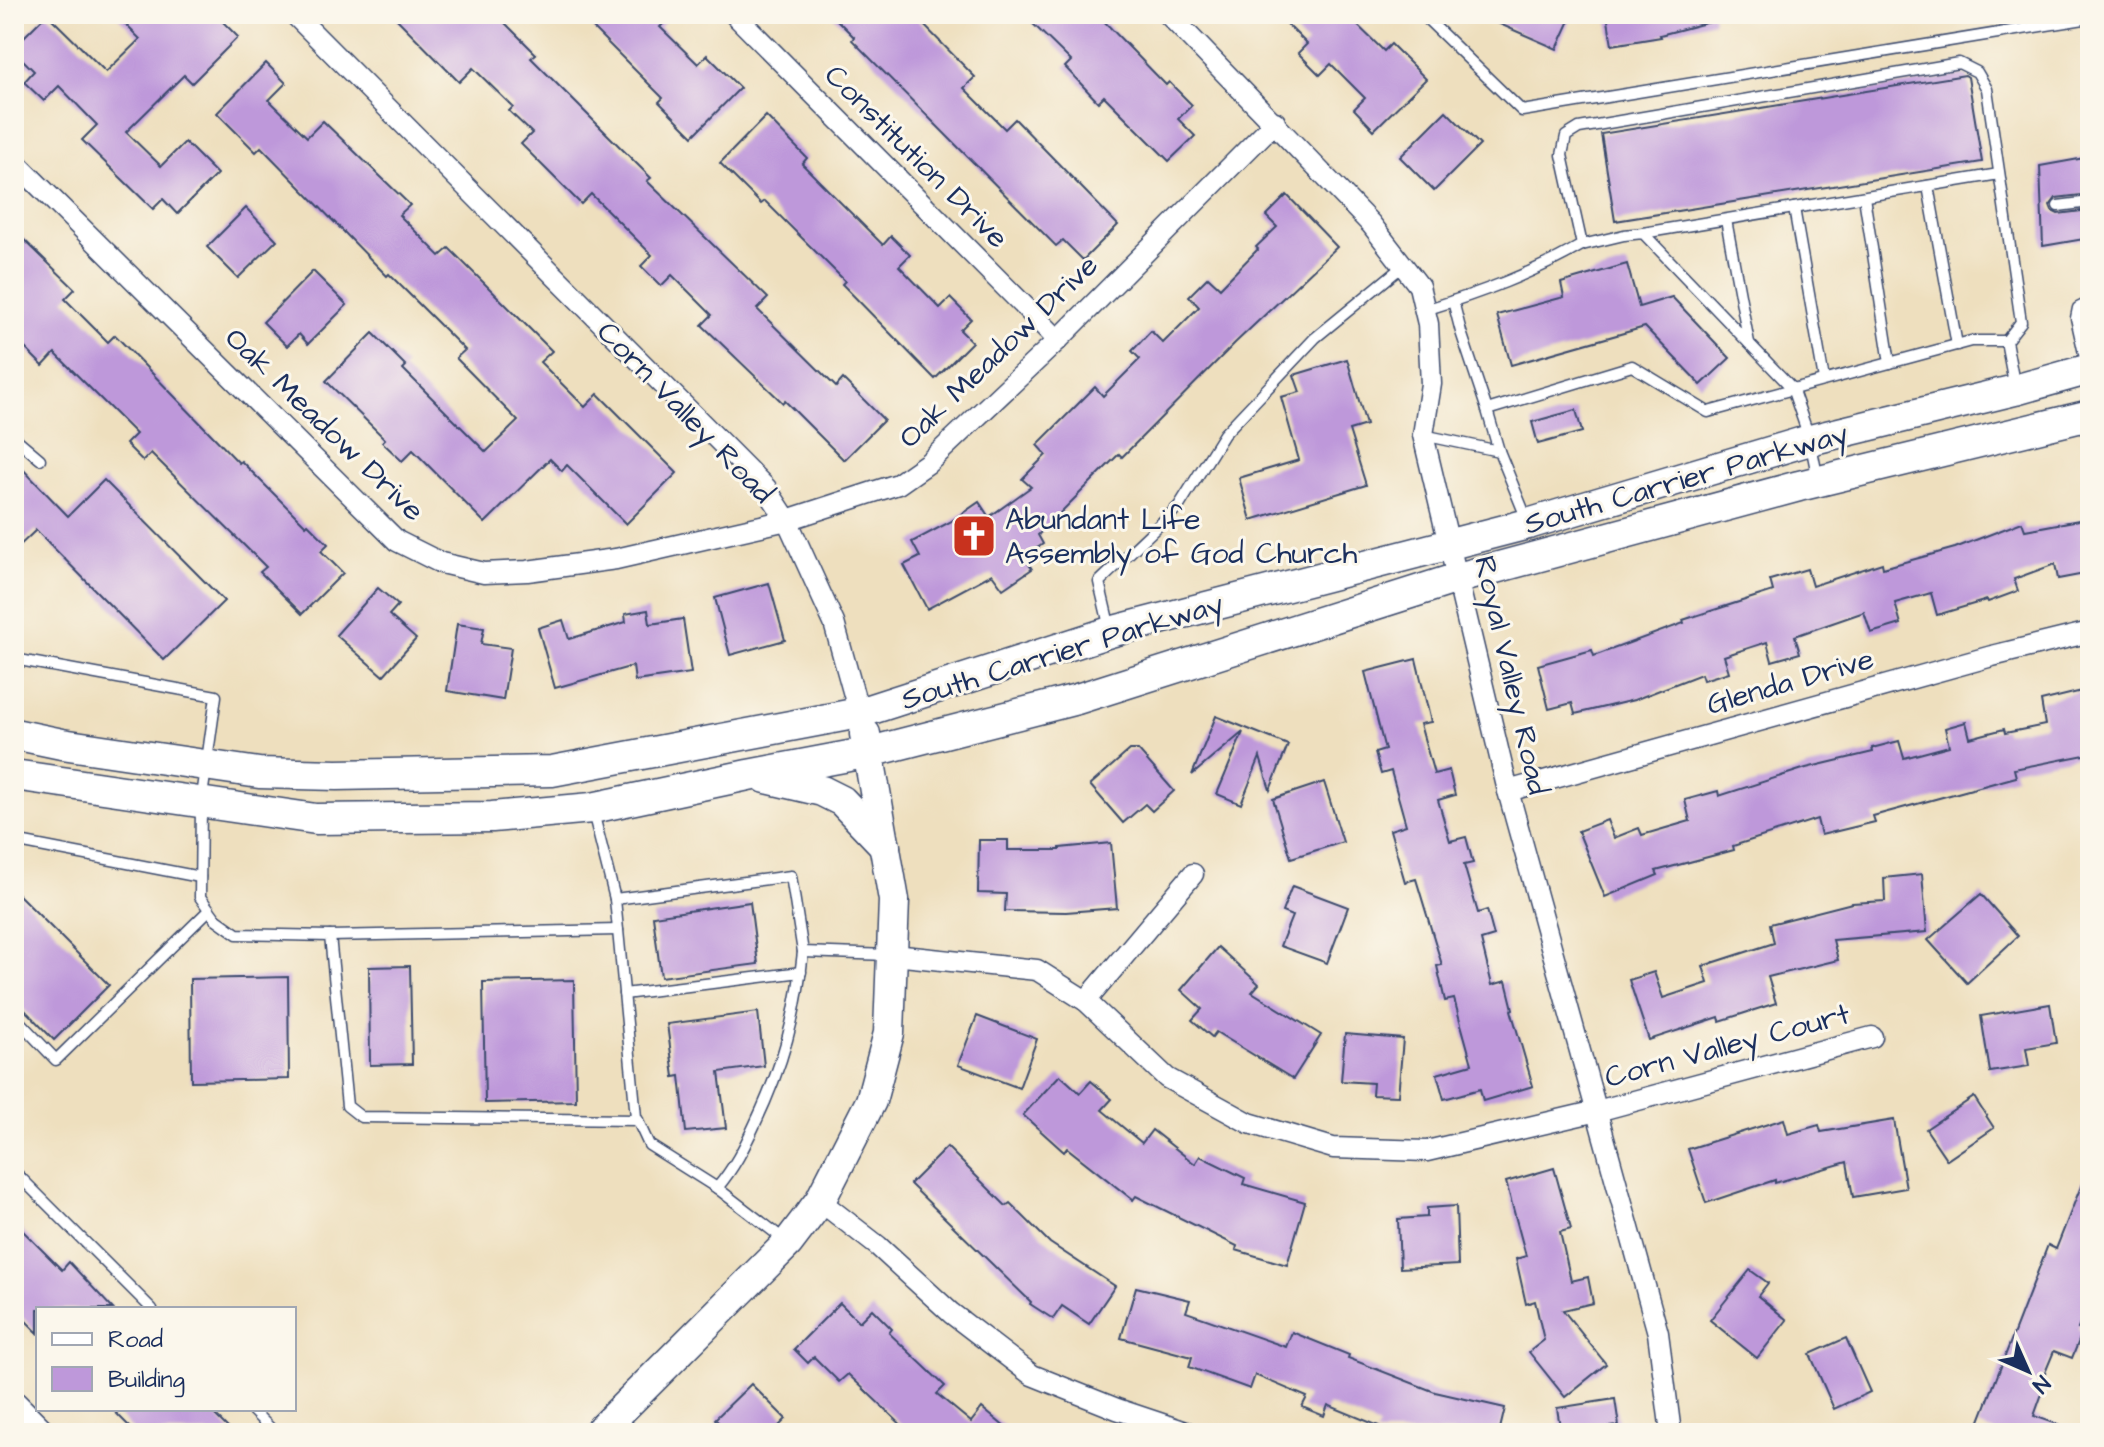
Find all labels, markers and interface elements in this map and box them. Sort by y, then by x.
street label: Constitution Drive [815,55,1018,258]
street label: Oak Meadow Drive [890,245,1108,458]
street label: Corn Valley Road [587,312,783,514]
street label: Oak Meadow Drive [215,318,433,531]
street label: South Carrier Parkway [1520,413,1853,546]
place label: Abundant Life Assembly of God Church [1005,499,1358,576]
church icon: Abundant Life Assembly of God Church [950,512,998,560]
street label: Royal Valley Road [1462,552,1559,799]
street label: South Carrier Parkway [896,583,1229,722]
street label: Glenda Drive [1702,638,1879,726]
street label: Corn Valley Court [1600,993,1855,1100]
legend [36,1307,296,1411]
text: Road [108,1323,163,1357]
north arrow [1988,1331,2068,1411]
text: Building [108,1363,185,1398]
text: N [2025,1368,2057,1400]

